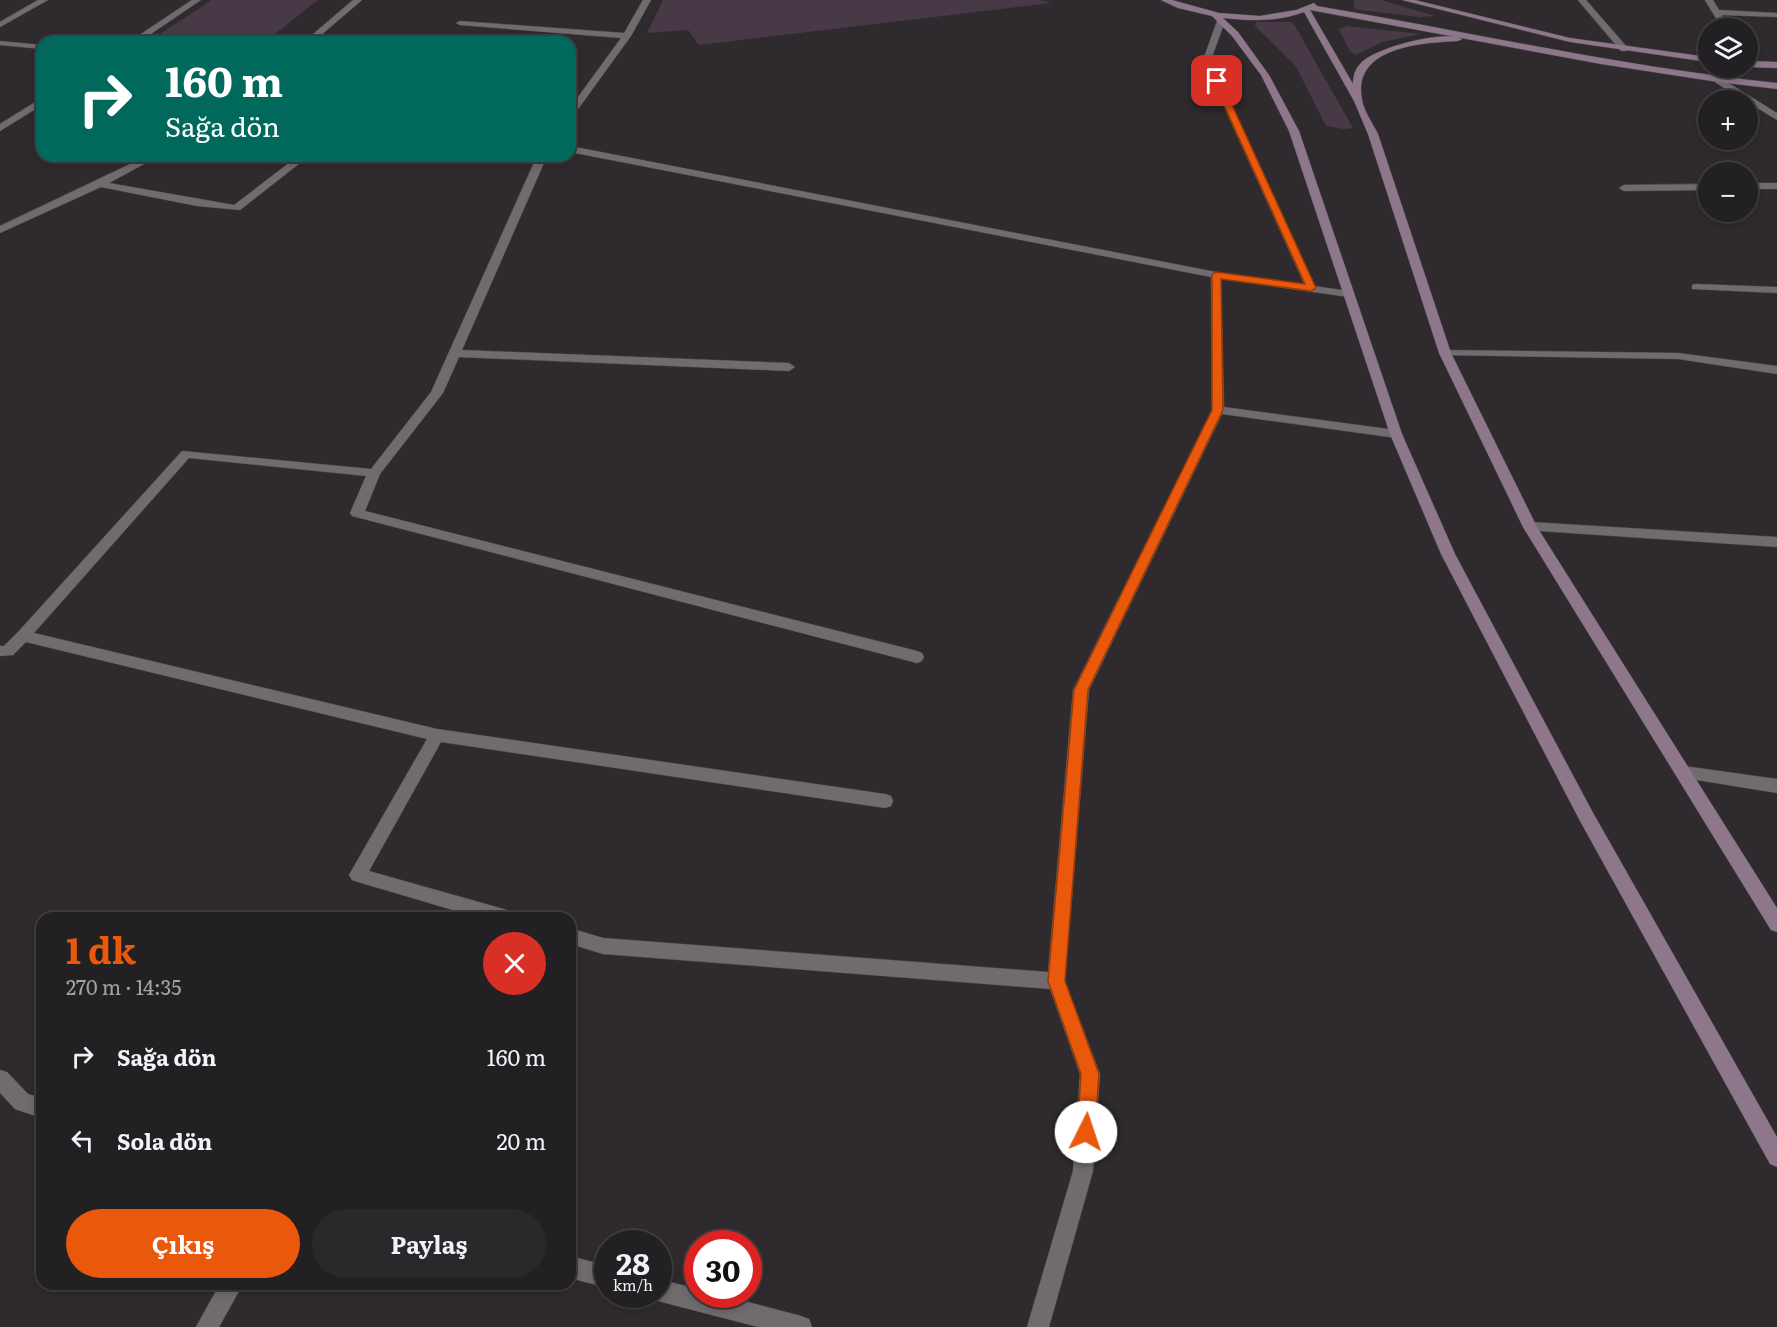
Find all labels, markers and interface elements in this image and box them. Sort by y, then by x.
map controls [1698,18,1758,222]
button: layers [1698,18,1758,78]
text: 160 m [165,48,283,110]
pin [1191,55,1242,106]
icon: right [66,60,144,138]
icon: arrive [1200,64,1233,97]
button: + [1698,90,1758,150]
text: Sağa dön [165,105,280,145]
button: − [1698,162,1758,222]
text: 1 dk [66,922,136,975]
button: close [483,932,546,995]
text: 270 m · 14:35 [66,971,181,1001]
icon: right [66,1040,99,1073]
text: Sağa dön [117,1040,217,1073]
text: 160 m [487,1040,546,1073]
position arrow [1054,1100,1118,1164]
icon: left [66,1124,99,1157]
text: Sola dön [117,1124,212,1157]
text: 20 m [496,1124,546,1157]
button: Çıkış [66,1209,300,1278]
button: Paylaş [312,1209,546,1278]
speed limit sign: 30 [684,1230,762,1308]
text: 28 [616,1240,650,1284]
text: km/h [613,1273,653,1296]

